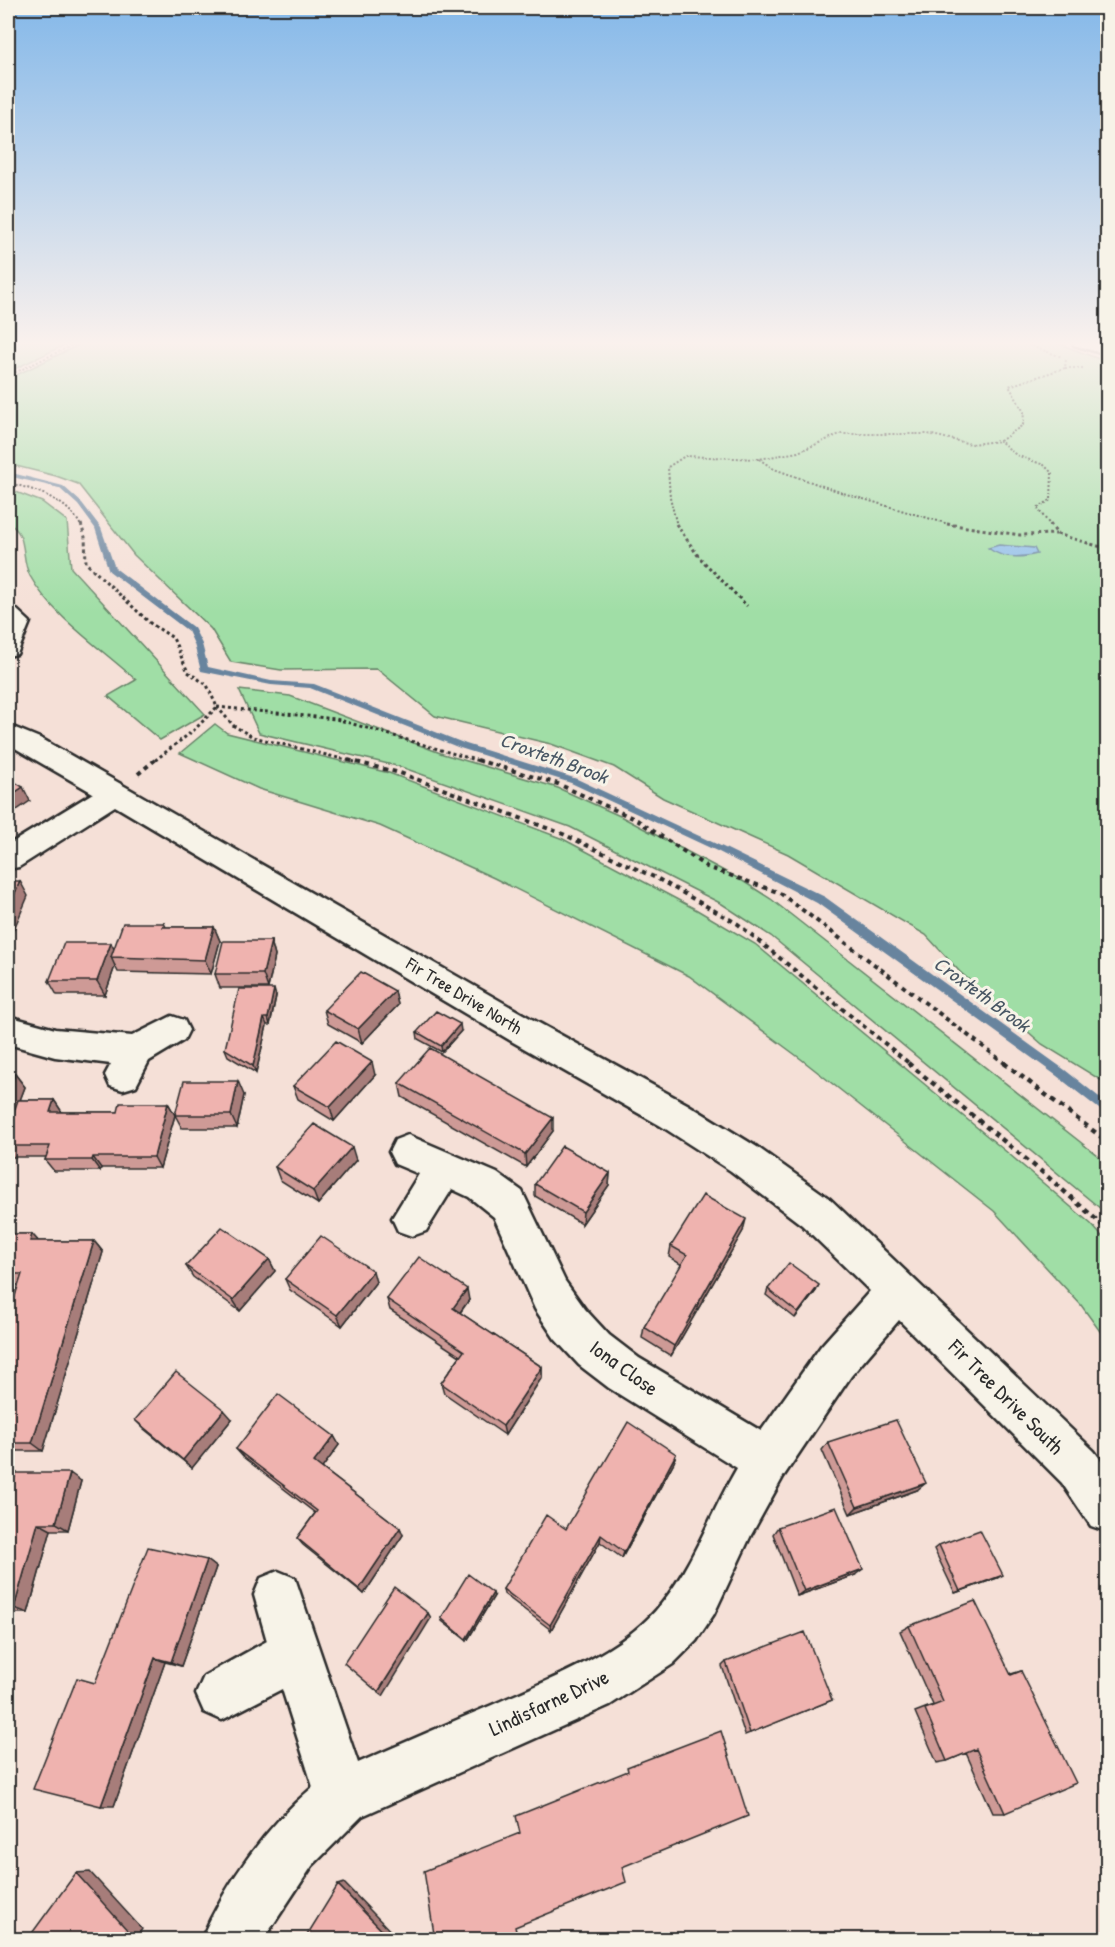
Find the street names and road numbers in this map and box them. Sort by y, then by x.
street label: Fir Tree Drive North [401,951,527,1040]
street label: Fir Tree Drive South [942,1332,1070,1461]
street label: Iona Close [584,1333,664,1402]
street label: Lindisfarne Drive [484,1662,613,1743]

